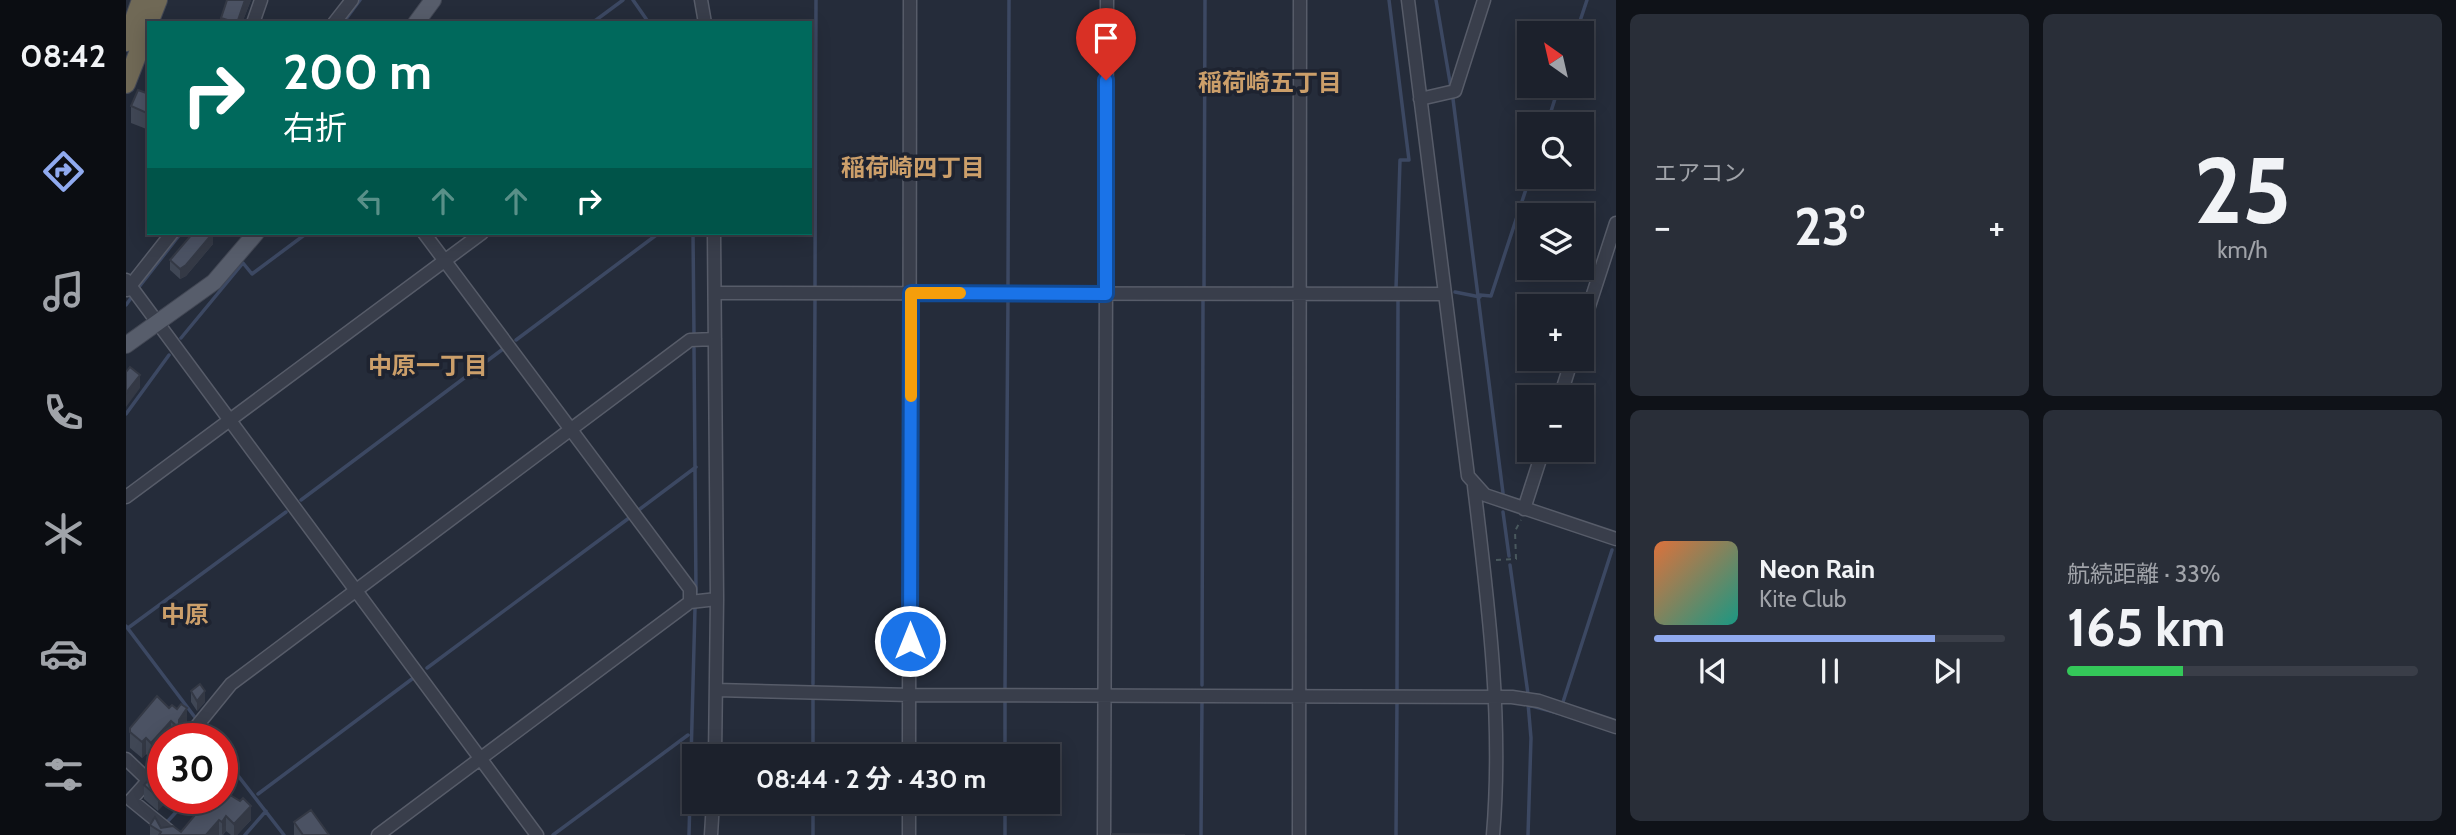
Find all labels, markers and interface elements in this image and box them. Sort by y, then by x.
pin [1076,8,1136,80]
icon: arrive [1087,19,1125,57]
north arrow [1517,21,1594,98]
map controls [1517,21,1594,462]
text: 08:42 [20,36,106,75]
text: 200 m [283,42,432,101]
icon: right [168,49,259,140]
district label: 稲荷崎五丁目 [1198,68,1342,97]
text: 右折 [283,108,347,147]
button: search [1517,112,1594,189]
text: 25 [2194,135,2291,246]
icon: directions [39,147,88,196]
district label: 稲荷崎四丁目 [841,153,985,182]
text: エアコン [1654,159,1746,187]
icon: left [351,182,389,220]
icon: ahead [424,182,462,220]
icon: ahead [497,182,535,220]
icon: right [570,182,608,220]
text: 23° [1794,195,1865,258]
button: layers [1517,203,1594,280]
text: − [1654,203,1671,250]
text: + [1988,203,2005,250]
text: km/h [2217,236,2268,264]
icon: music [39,267,88,316]
button: + [1517,294,1594,371]
district label: 中原一丁目 [368,351,488,380]
button: − [1517,385,1594,462]
icon: phone [39,388,88,437]
icon: climate [39,509,88,558]
text: Neon Rain [1759,553,1875,585]
text: 航続距離 · 33% [2067,560,2220,588]
text: Kite Club [1759,585,1846,613]
text: 165 km [2067,596,2225,659]
district label: 中原 [161,600,209,629]
position arrow [873,604,947,678]
icon: car [39,629,88,678]
icon: previous [1694,652,1732,690]
icon: pause [1811,652,1849,690]
icon: next [1928,652,1966,690]
speed limit sign: 30 [147,723,238,814]
icon: filters [39,750,88,799]
text: 08:44 · 2 分 · 430 m [756,763,986,795]

